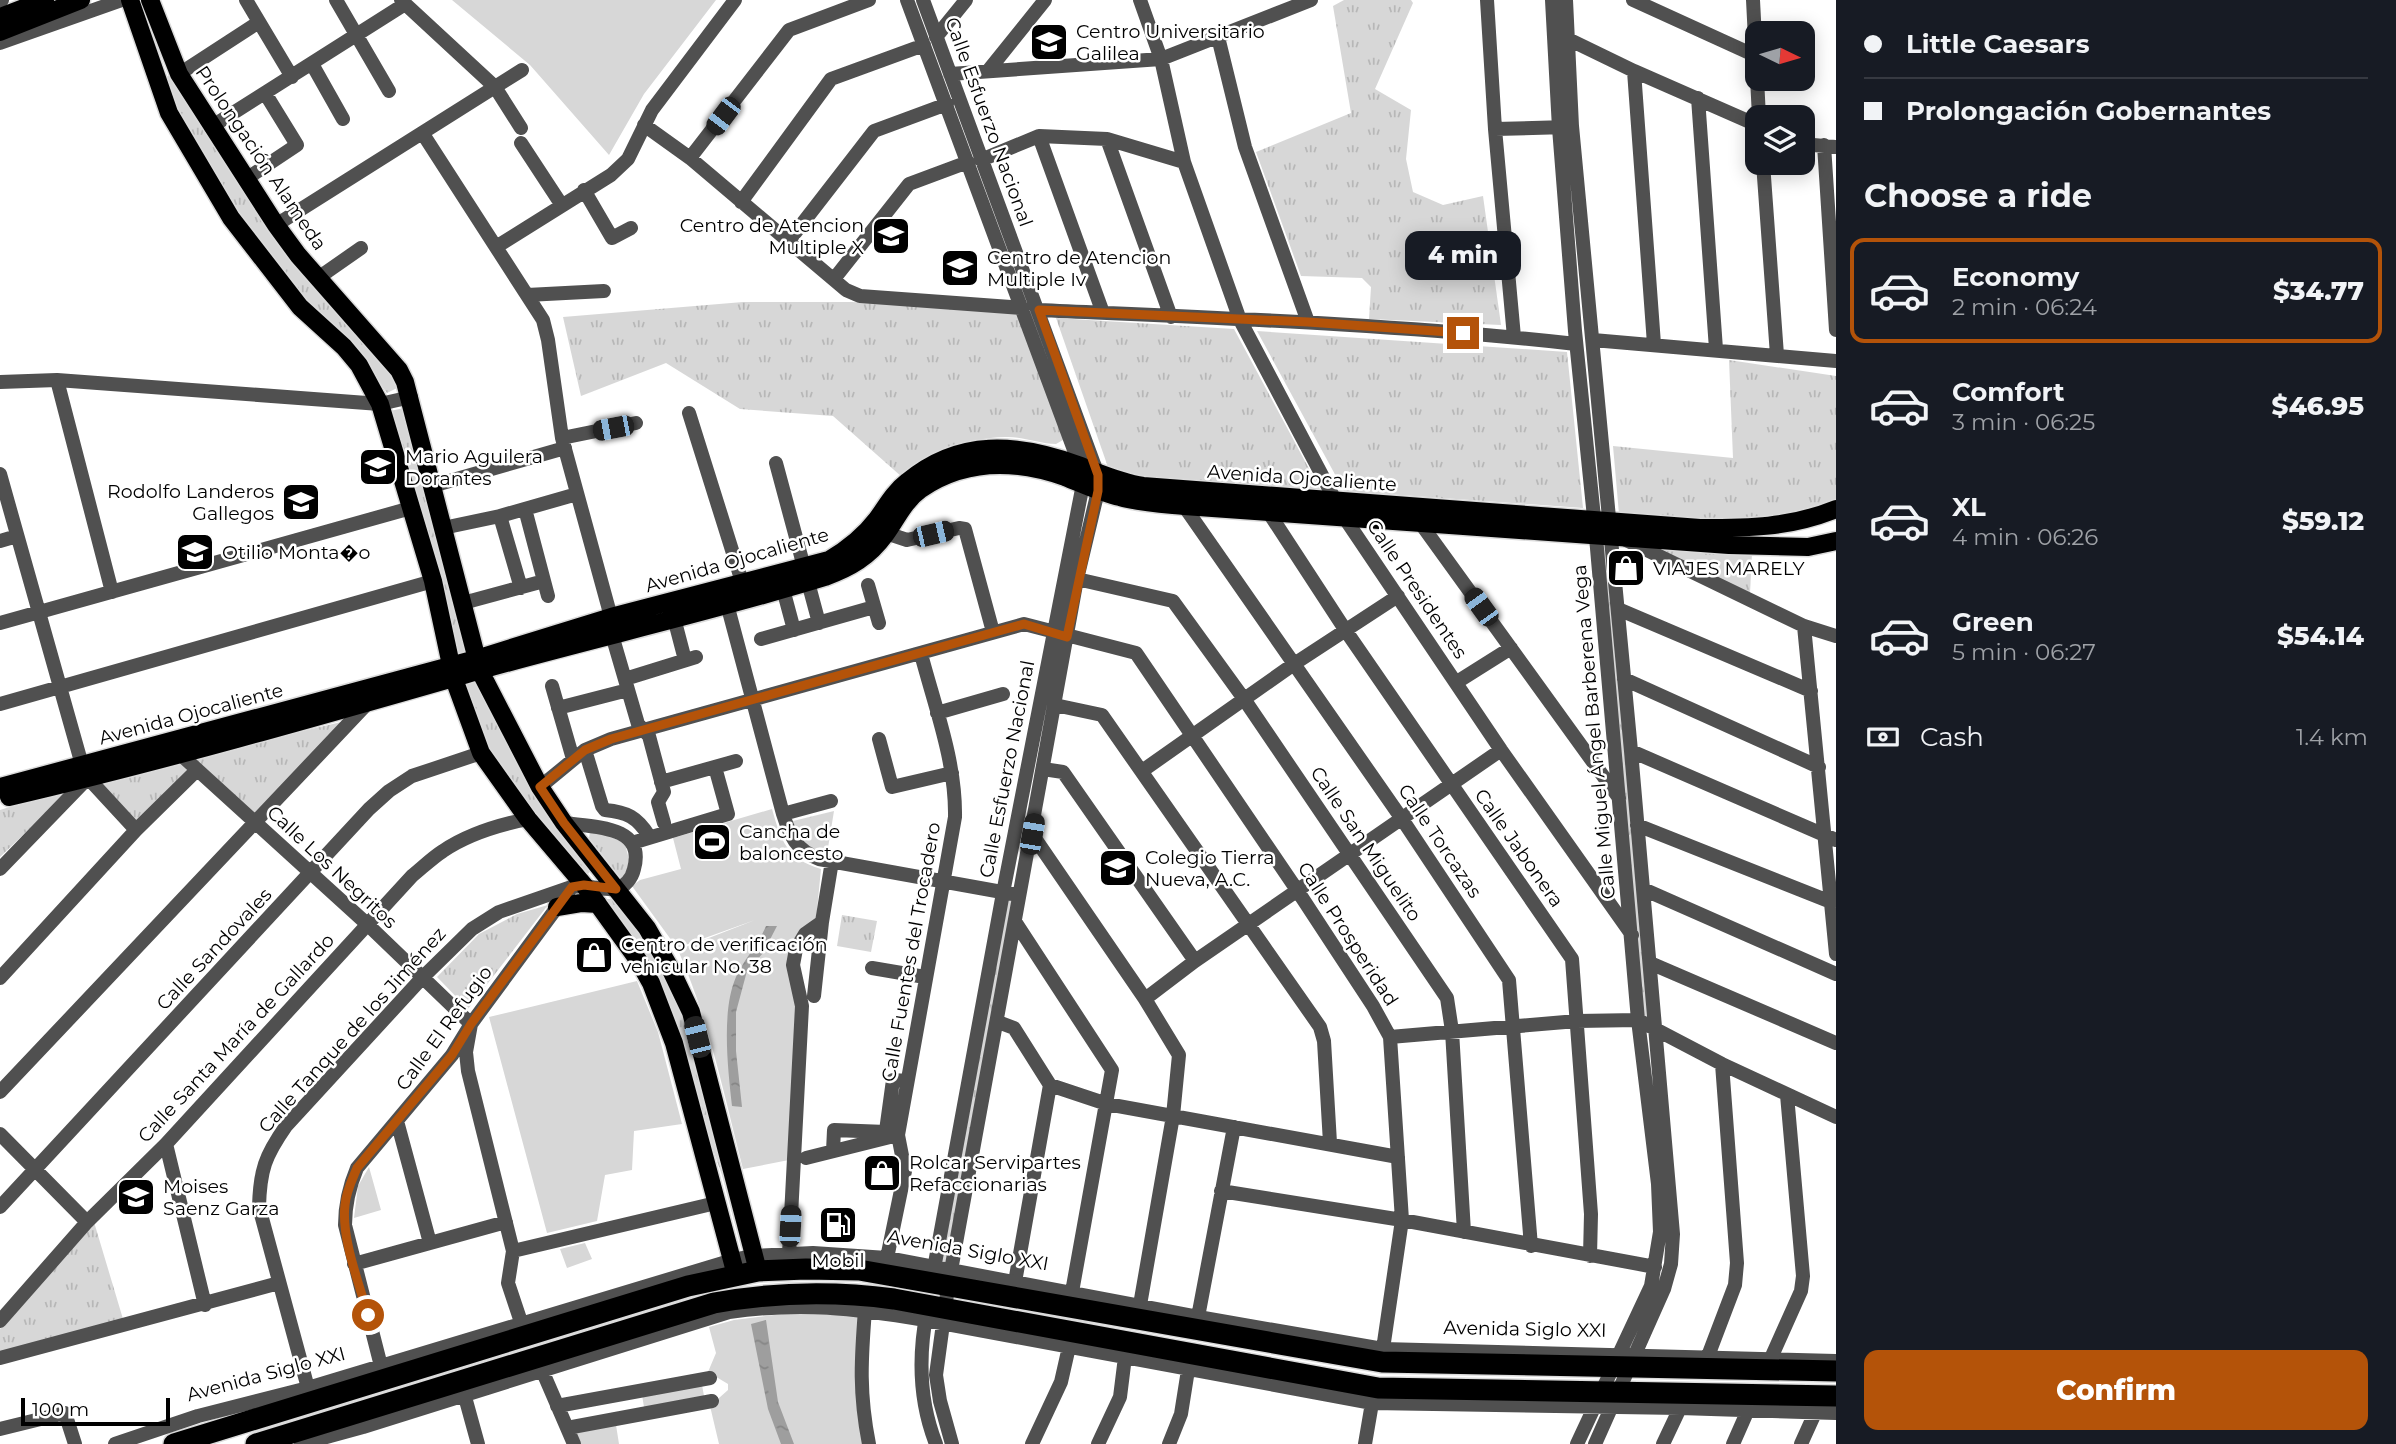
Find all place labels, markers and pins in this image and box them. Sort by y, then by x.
place label: Centro Universitario Galilea [1076,20,1265,65]
school or university icon: Centro Universitario Galilea [1028,21,1070,63]
place label: Centro de Atencion Multiple X [680,214,865,259]
school or university icon: Centro de Atencion Multiple X [870,215,912,257]
place label: Centro de Atencion Multiple Iv [987,246,1171,291]
school or university icon: Centro de Atencion Multiple Iv [939,247,981,289]
place label: Mario Aguilera Dorantes [405,445,543,490]
school or university icon: Mario Aguilera Dorantes [357,446,399,488]
place label: Rodolfo Landeros Gallegos [107,480,274,525]
school or university icon: Rodolfo Landeros Gallegos [280,481,322,523]
school or university icon: Otilio Monta�o [174,531,216,573]
place label: Otilio Monta�o [222,541,370,564]
shop icon: VIAJES MARELY [1605,547,1647,589]
place label: VIAJES MARELY [1653,557,1806,580]
place label: Cancha de baloncesto [739,820,844,865]
sports icon: Cancha de baloncesto [691,821,733,863]
place label: Colegio Tierra Nueva, A.C. [1145,846,1275,891]
school or university icon: Colegio Tierra Nueva, A.C. [1097,847,1139,889]
place label: Centro de verificación vehicular No. 38 [621,933,827,978]
shop icon: Centro de verificación vehicular No. 38 [573,934,615,976]
place label: Rolcar Servipartes Refaccionarias [909,1151,1081,1196]
shop icon: Rolcar Servipartes Refaccionarias [861,1152,903,1194]
place label: Moises Saenz Garza [163,1175,279,1220]
school or university icon: Moises Saenz Garza [115,1176,157,1218]
fuel station icon: Mobil [817,1204,859,1246]
place label: Mobil [811,1249,865,1272]

